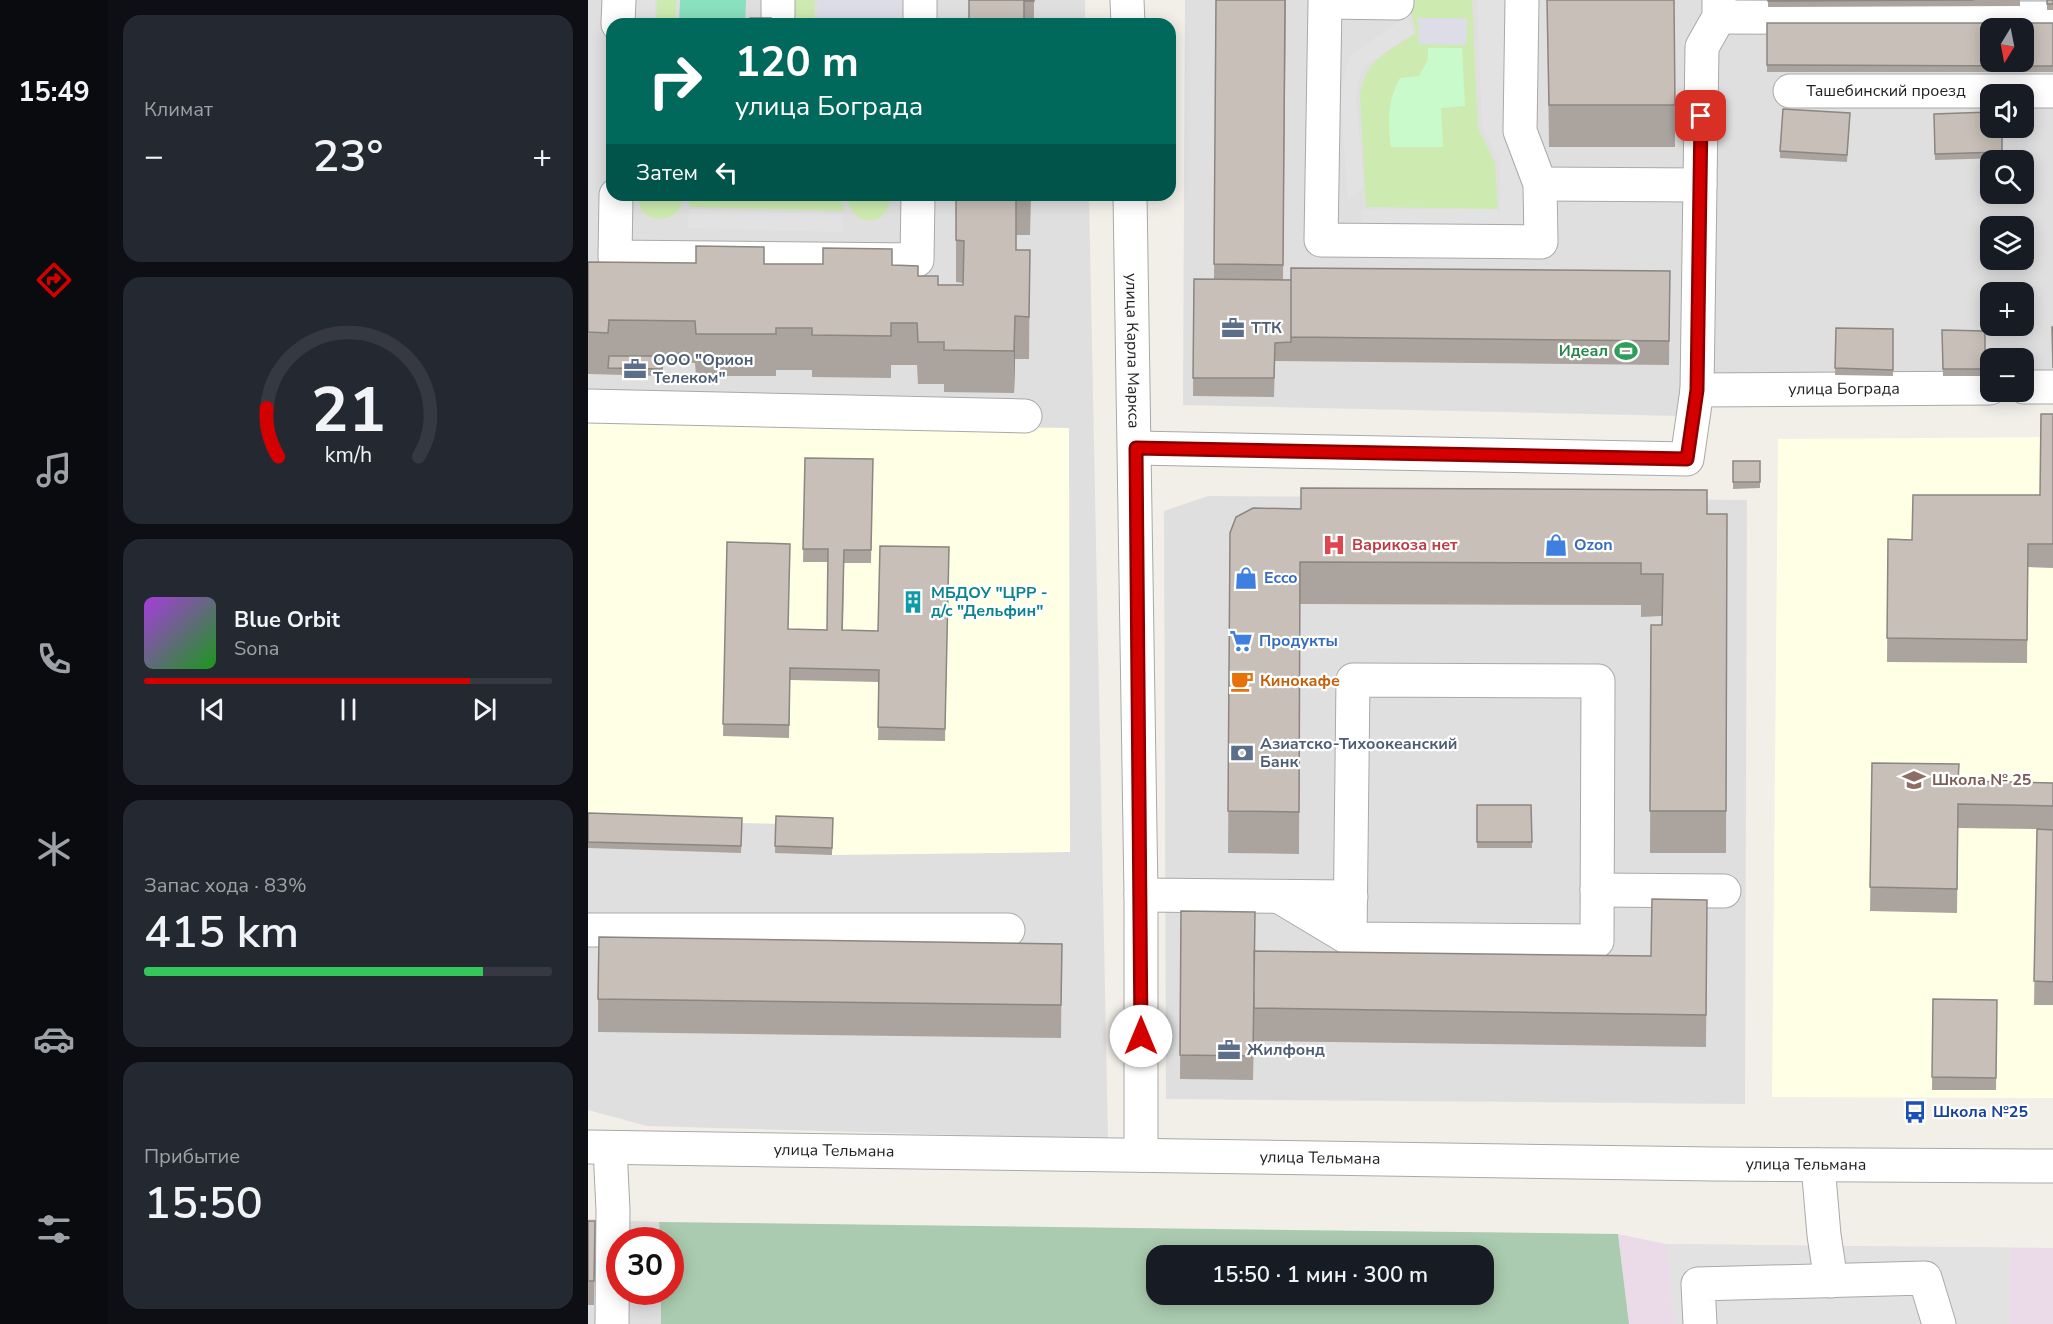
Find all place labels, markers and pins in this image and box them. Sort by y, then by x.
pin [1675,90,1726,141]
office icon: ТТК [1220,315,1246,341]
place label: ТТК [1251,317,1282,339]
sports icon: Идеал [1613,338,1639,364]
place label: Идеал [1559,340,1608,362]
place label: ООО "Орион Телеком" [653,349,753,389]
office icon: ООО "Орион Телеком" [622,356,648,382]
hospital icon: Варикоза нет [1321,532,1347,558]
shop icon: Ozon [1543,532,1569,558]
place label: Варикоза нет [1352,534,1458,556]
place label: Ozon [1574,534,1613,556]
shop icon: Ecco [1233,565,1259,591]
place label: Ecco [1264,567,1298,589]
place label: МБДОУ "ЦРР - д/с "Дельфин" [931,582,1048,622]
building icon: МБДОУ "ЦРР - д/с "Дельфин" [900,589,926,615]
supermarket icon: Продукты [1228,628,1254,654]
place label: Продукты [1259,630,1338,652]
cafe icon: Кинокафе [1229,668,1255,694]
place label: Кинокафе [1260,670,1340,692]
place label: Азиатско-Тихоокеанский Банк [1260,733,1458,773]
bank icon: Азиатско-Тихоокеанский Банк [1229,740,1255,766]
school or university icon: Школа № 25 [1901,767,1927,793]
place label: Школа № 25 [1932,769,2031,791]
office icon: Жилфонд [1216,1037,1242,1063]
place label: Жилфонд [1247,1039,1325,1061]
bus stop icon: Школа №25 [1902,1099,1928,1125]
place label: Школа №25 [1933,1101,2028,1123]

